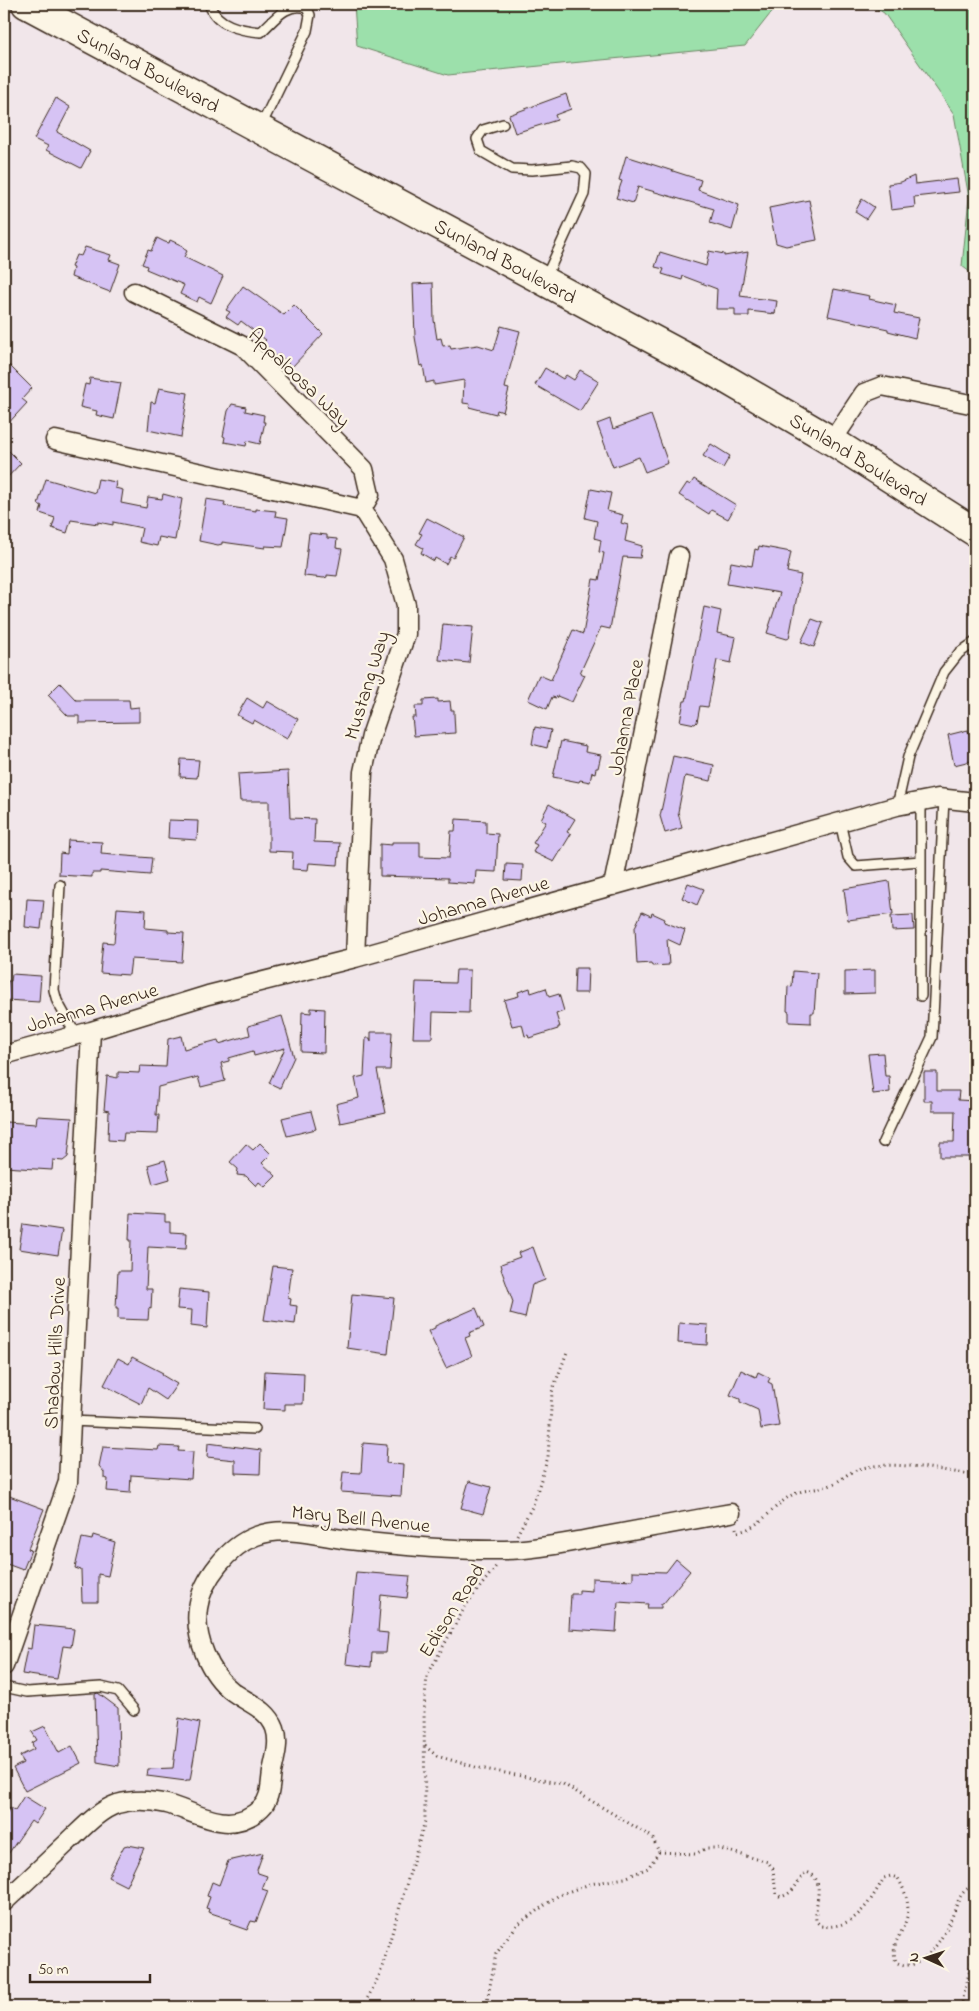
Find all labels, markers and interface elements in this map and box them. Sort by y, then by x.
street label: Sunland Boulevard [71,22,224,122]
street label: Sunland Boulevard [428,213,581,313]
street label: Appaloosa Way [241,322,356,435]
street label: Sunland Boulevard [783,407,932,515]
street label: Mustang Way [338,628,400,744]
street label: Johanna Place [602,657,653,778]
street label: Johanna Avenue [415,870,553,935]
street label: Johanna Avenue [24,977,162,1042]
street label: Shadow Hills Drive [38,1277,75,1430]
street label: Mary Bell Avenue [290,1499,432,1542]
street label: Edison Road [413,1559,493,1664]
north arrow [902,1934,952,1984]
scale bar [30,1951,150,1983]
text: N [904,1952,925,1963]
text: 50 m [38,1959,69,1981]

